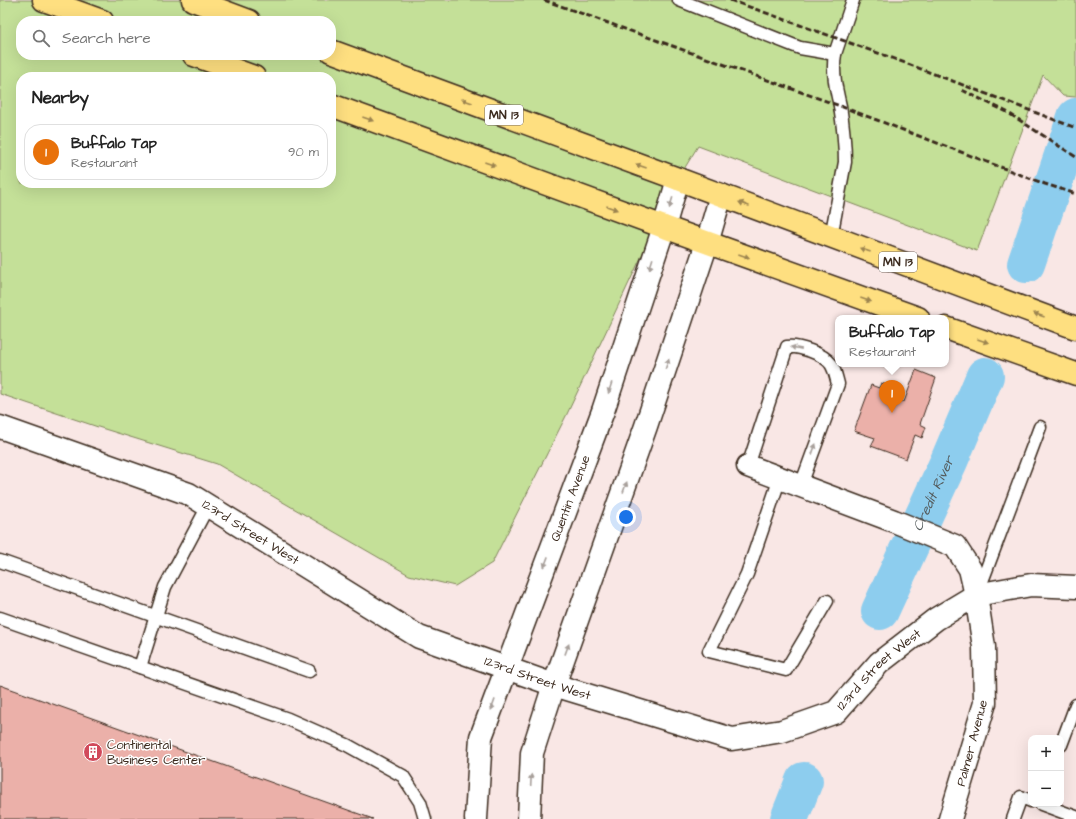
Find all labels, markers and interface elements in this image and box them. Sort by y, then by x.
search box [16,16,336,60]
icon: search [30,27,52,49]
text: Search here [62,28,151,49]
text: Nearby [32,86,89,110]
one-way arrow [460,98,472,104]
road number: MN 13 [485,105,523,125]
one-way arrow [362,116,374,122]
text: Buffalo Tap [71,133,157,154]
text: 1 [45,143,47,161]
text: 90 m [288,143,319,161]
text: Restaurant [71,154,138,172]
one-way arrow [484,161,496,167]
one-way arrow [635,162,647,168]
one-way arrow [668,197,674,209]
one-way arrow [737,200,749,206]
one-way arrow [606,206,618,212]
one-way arrow [859,246,871,252]
road number: MN 13 [879,252,917,272]
one-way arrow [738,254,750,260]
one-way arrow [648,259,654,271]
one-way arrow [861,297,873,303]
one-way arrow [1033,311,1045,317]
popup [835,315,949,367]
text: Buffalo Tap [849,322,935,343]
one-way arrow [977,338,989,344]
text: Restaurant [849,343,916,361]
one-way arrow [790,345,802,351]
one-way arrow [664,357,670,369]
pin: 1 [879,380,905,413]
one-way arrow [607,382,613,394]
one-way arrow [812,442,818,454]
water label: Credit River [908,452,960,535]
street label: Quentin Avenue [546,453,595,544]
one-way arrow [622,480,628,492]
street label: 123rd Street West [199,495,303,570]
your location [616,507,636,527]
one-way arrow [542,557,548,569]
street label: 123rd Street West [832,624,925,714]
one-way arrow [564,642,570,654]
street label: 123rd Street West [482,652,594,705]
street label: Palmer Avenue [952,698,992,788]
one-way arrow [489,699,495,711]
map controls [1028,735,1064,807]
button: + [1028,735,1064,771]
place label: Continental Business Center [107,736,205,769]
building icon: Continental Business Center [82,741,104,763]
button: − [1028,771,1064,807]
one-way arrow [528,773,534,786]

